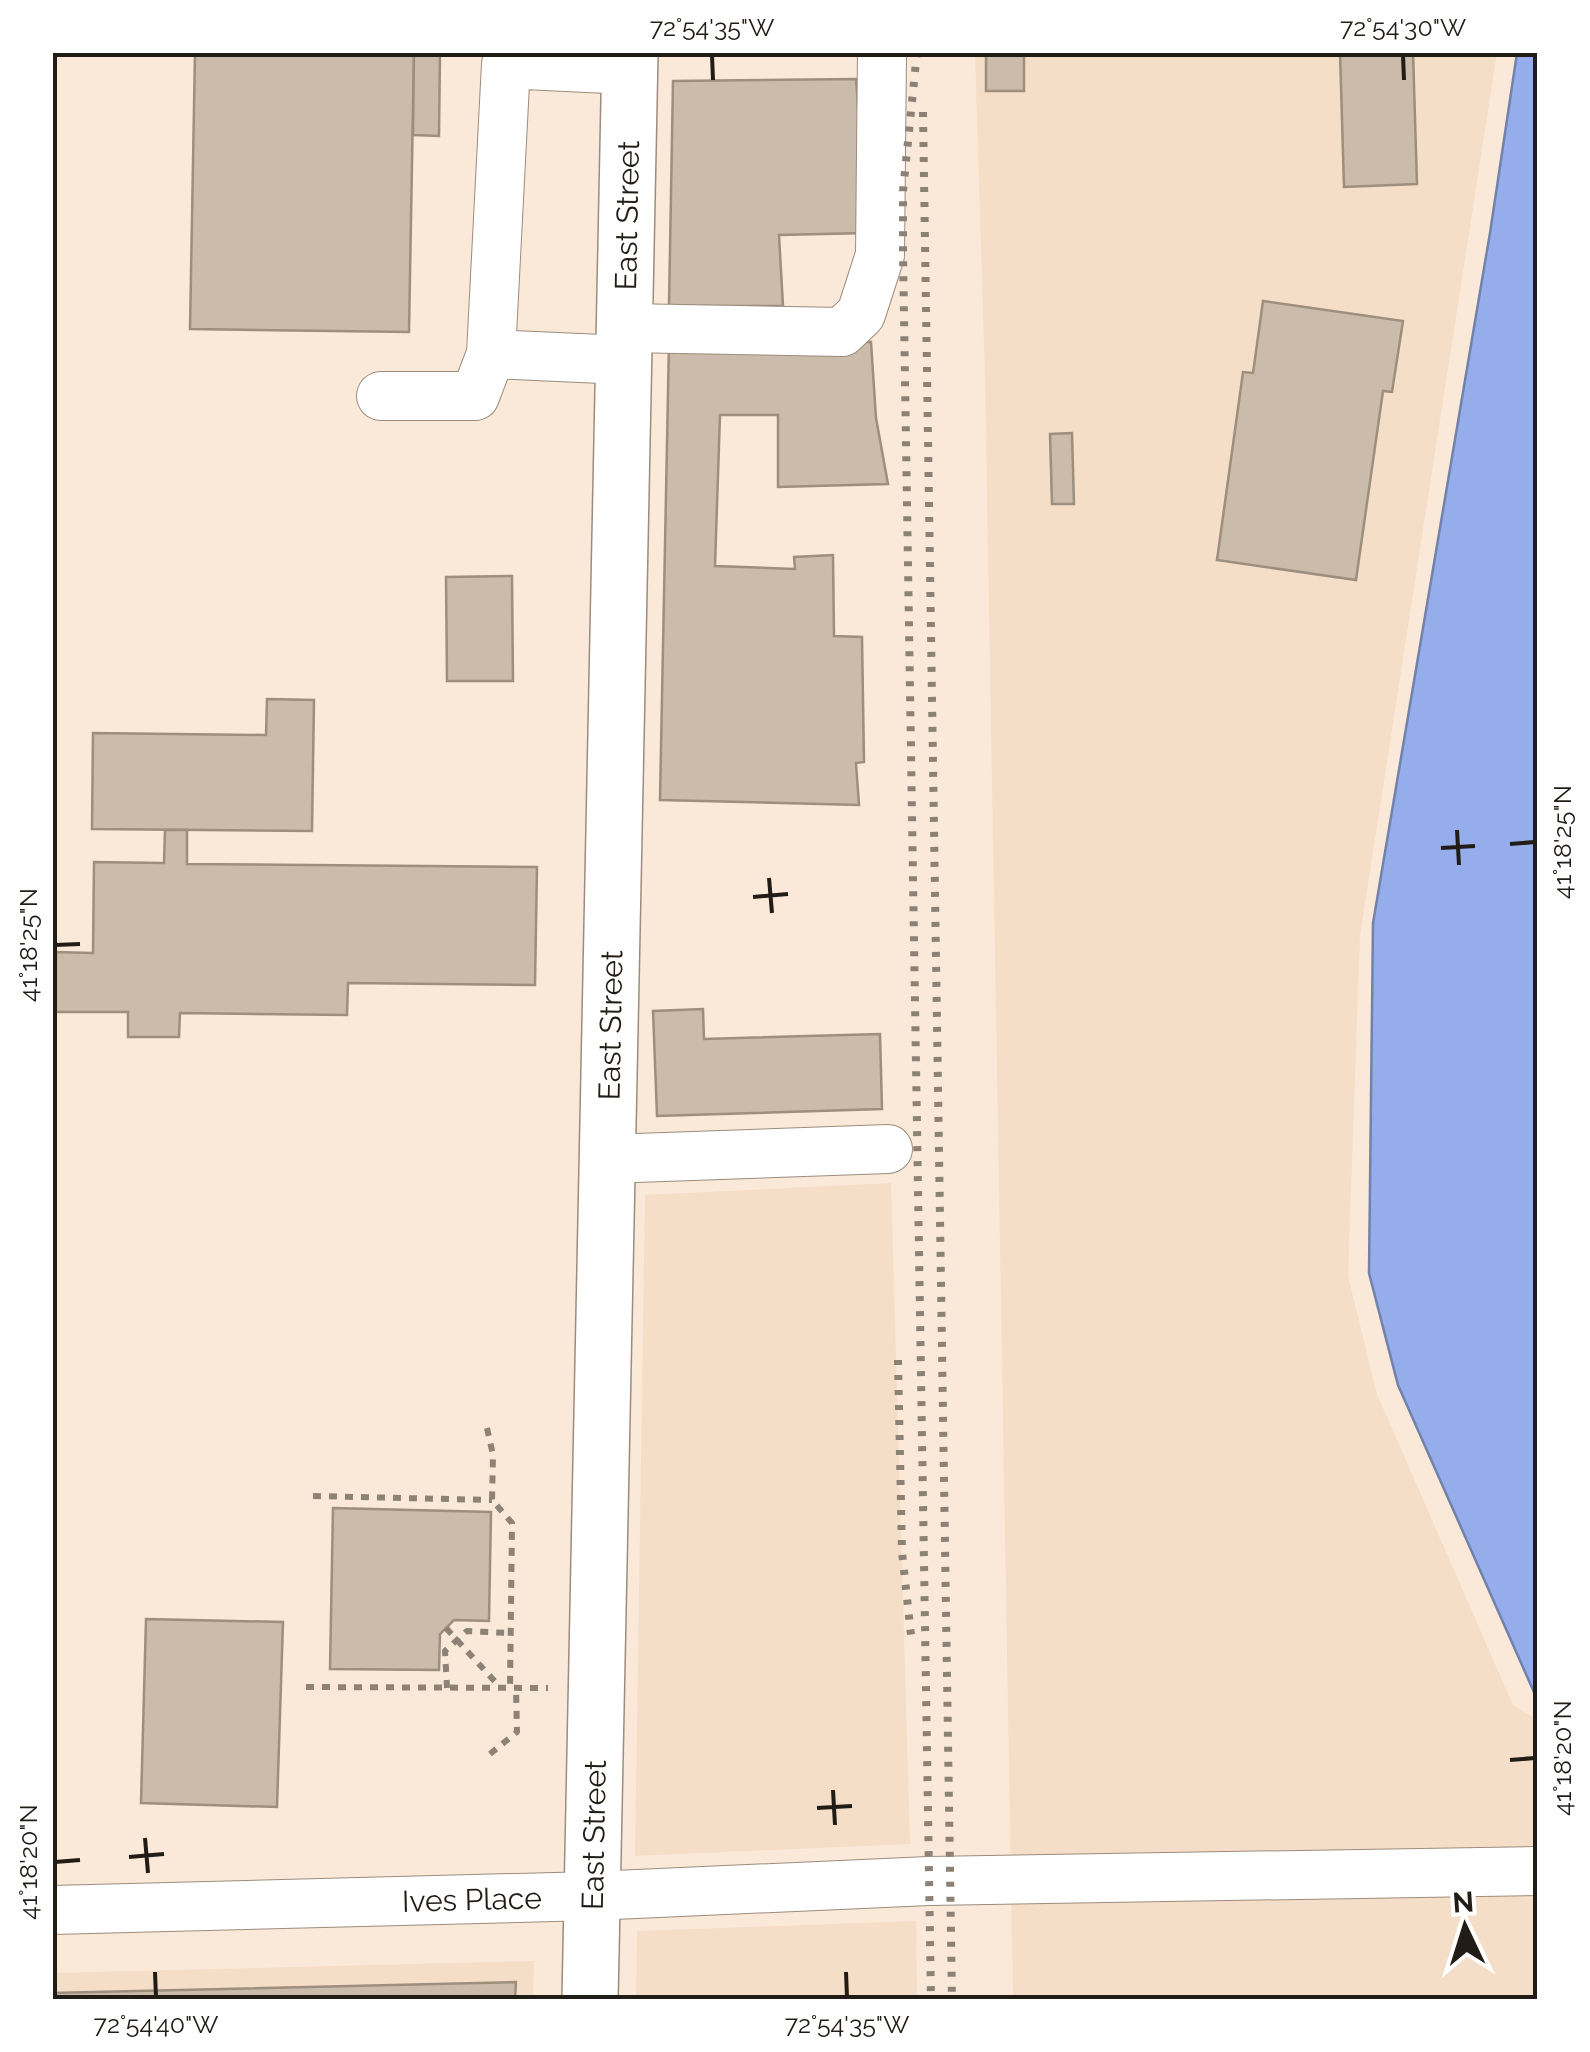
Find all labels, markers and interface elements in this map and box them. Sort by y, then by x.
text: 72°54'35"W [650,12,774,42]
text: 72°54'30"W [1340,12,1466,42]
street label: East Street [608,140,646,291]
text: 41°18'25"N [1547,785,1577,899]
text: 41°18'25"N [13,888,43,1002]
street label: East Street [591,950,629,1101]
text: 41°18'20"N [1547,1700,1577,1816]
street label: East Street [574,1760,612,1910]
text: 41°18'20"N [13,1804,43,1920]
north arrow [1415,1877,1515,1977]
street label: Ives Place [402,1880,542,1918]
text: N [1451,1885,1475,1920]
text: 72°54'40"W [94,2009,218,2039]
text: 72°54'35"W [785,2009,909,2039]

